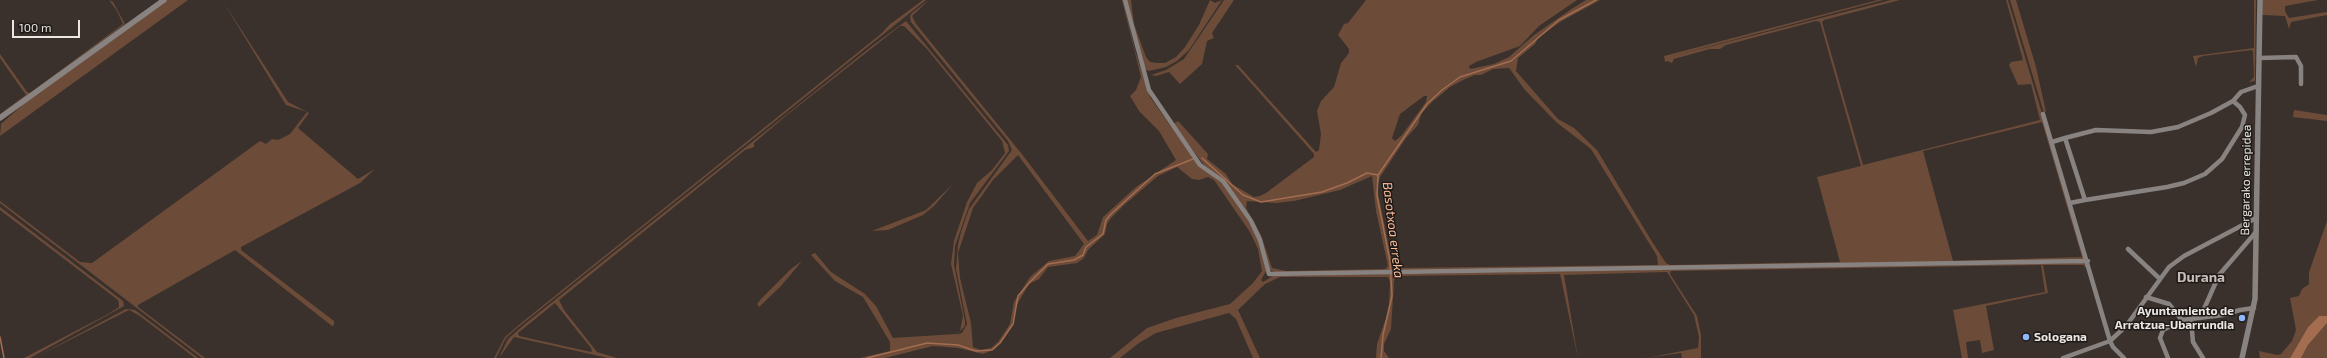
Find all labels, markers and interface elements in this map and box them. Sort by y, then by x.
scale bar [14,12,82,38]
text: 100 m [19,20,51,34]
street label: Bergarako errepidea [2238,124,2254,236]
water label: Basotxoa erreka [1379,181,1407,279]
district label: Durana [2177,269,2225,285]
place label: Ayuntamiento de Arratzua-Ubarrundia [2115,304,2234,332]
marker: Ayuntamiento de Arratzua-Ubarrundia [2237,313,2247,323]
place label: Sologana [2034,330,2087,344]
marker: Sologana [2021,332,2031,342]

